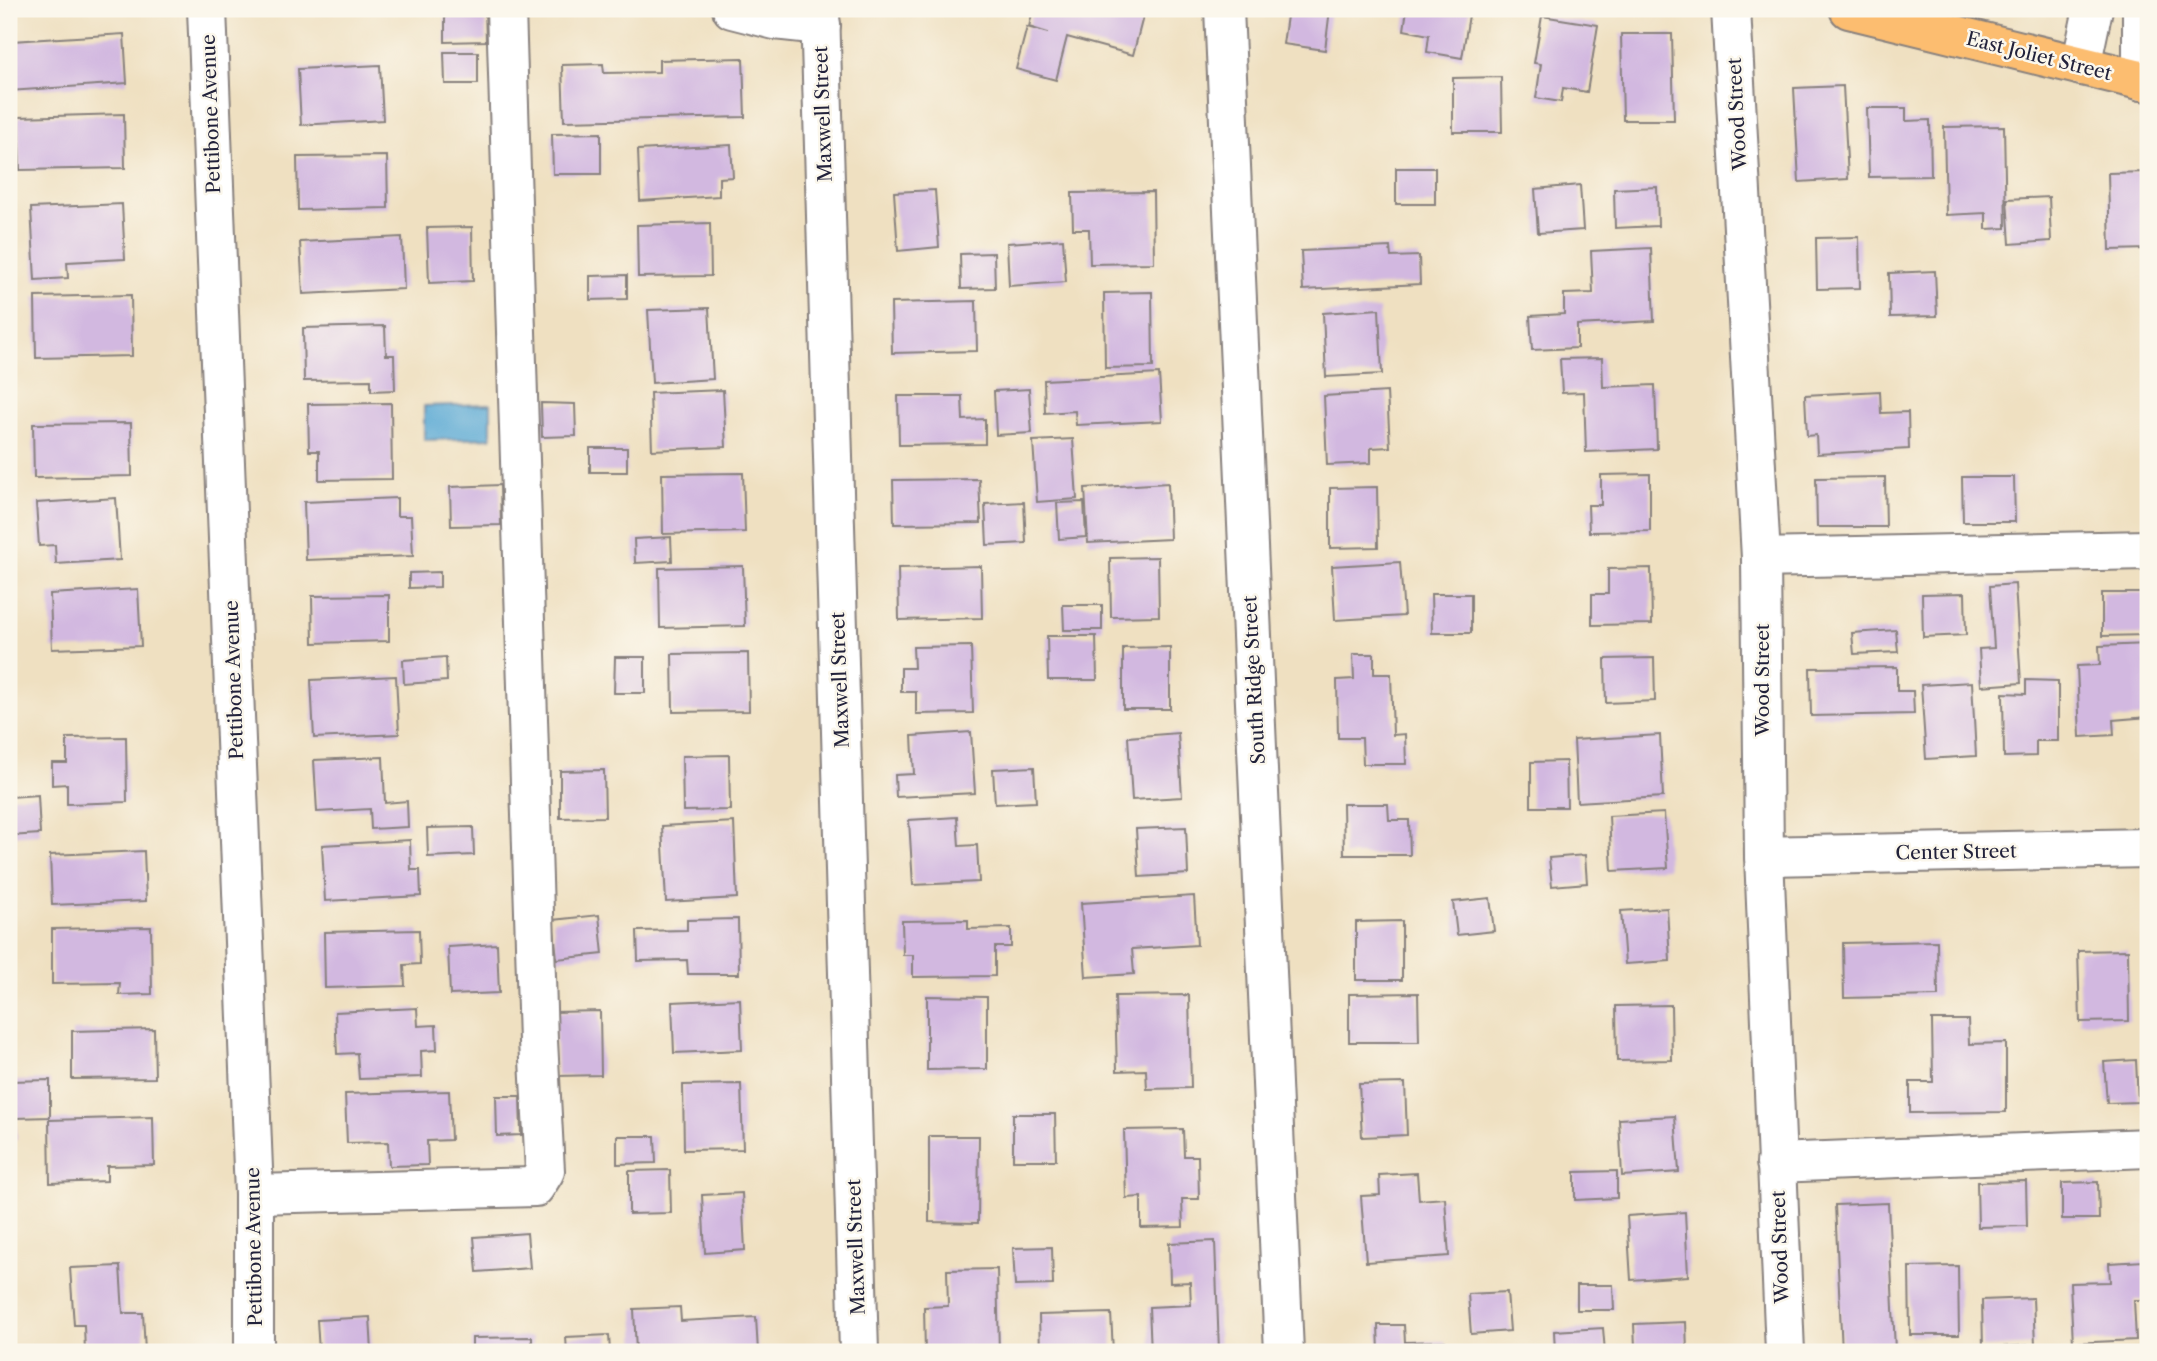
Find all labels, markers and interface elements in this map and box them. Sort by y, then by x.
street label: East Joliet Street [1964,27,2114,85]
street label: Pettibone Avenue [197,34,225,194]
street label: Maxwell Street [809,45,837,182]
street label: Wood Street [1723,57,1751,172]
street label: South Ridge Street [1238,595,1270,765]
street label: Pettibone Avenue [220,600,248,760]
street label: Maxwell Street [826,611,854,748]
street label: Wood Street [1751,623,1774,737]
street label: Center Street [1895,839,2017,865]
street label: Pettibone Avenue [241,1167,267,1327]
street label: Maxwell Street [842,1178,870,1315]
street label: Wood Street [1767,1190,1793,1305]

